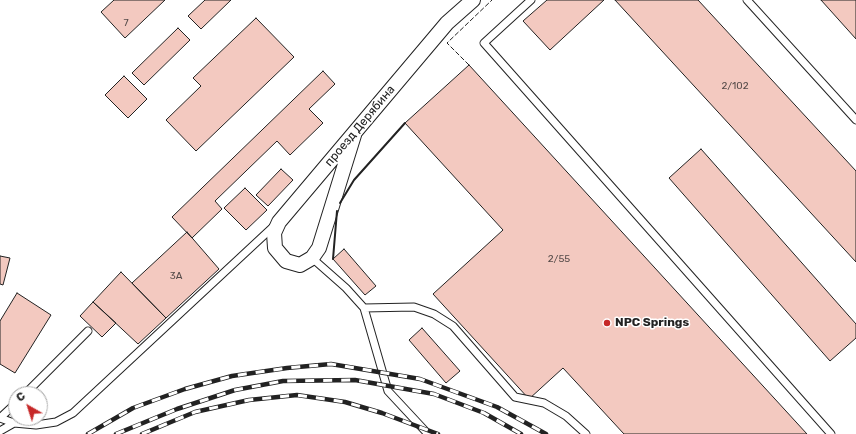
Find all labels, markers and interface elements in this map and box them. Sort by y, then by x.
house number: 7 [123,17,129,29]
house number: 2/102 [721,80,749,92]
street label: проезд Дерябина [322,83,398,169]
house number: 2/55 [548,253,570,265]
house number: 3А [170,270,182,282]
place label: NPC Springs [615,316,689,330]
marker: NPC Springs [602,318,612,328]
north arrow [8,386,48,426]
text: С [14,390,28,405]

